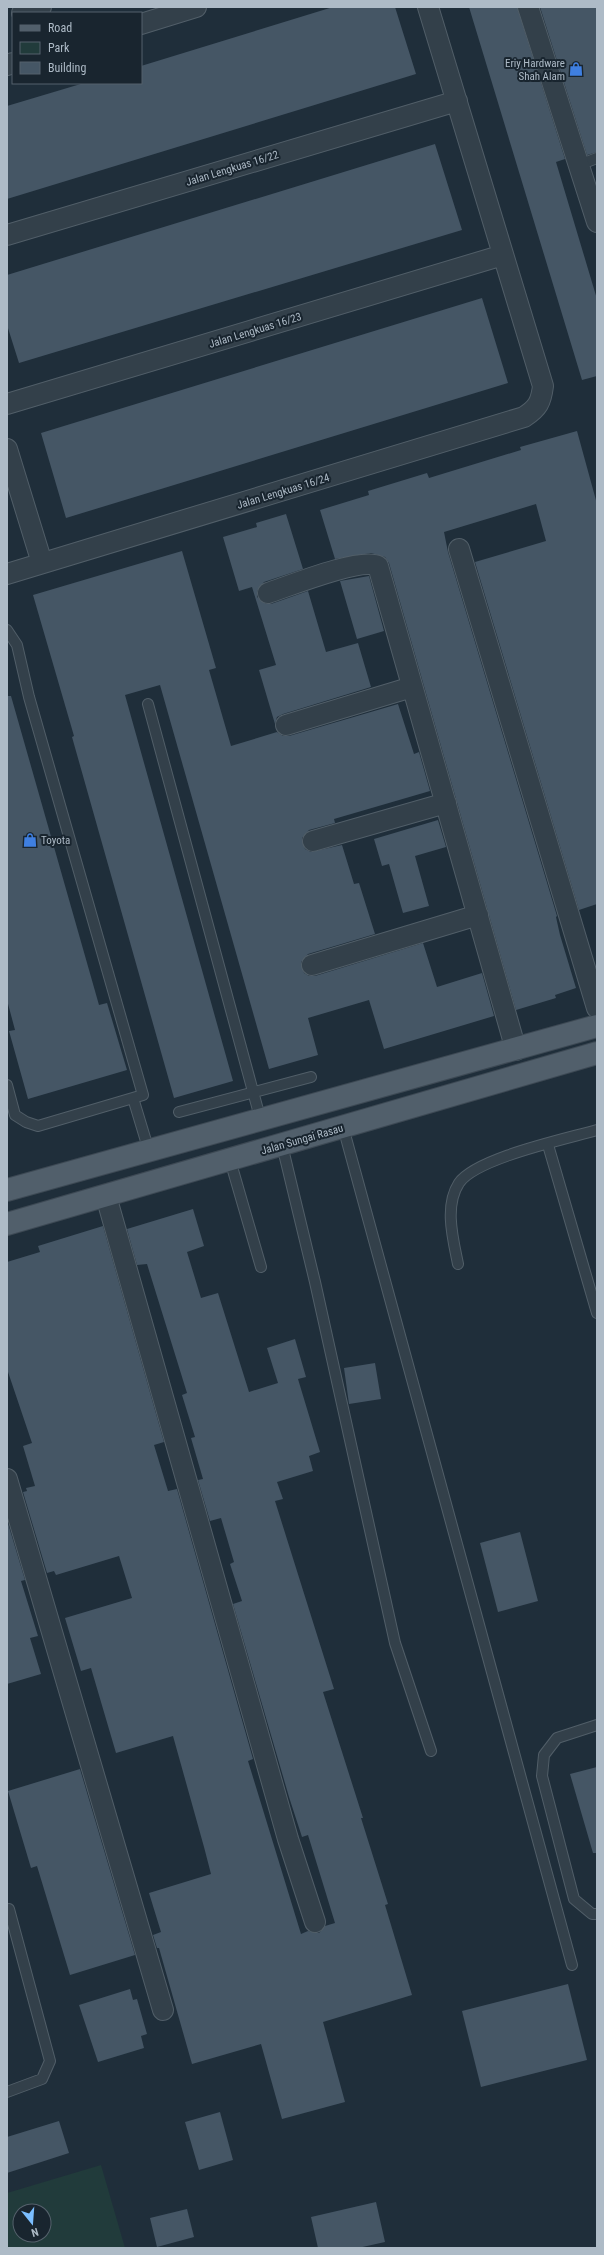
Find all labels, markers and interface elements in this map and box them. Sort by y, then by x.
legend [12,12,142,84]
text: Road [48,21,72,35]
text: Park [48,41,70,55]
place label: Eriy Hardware Shah Alam [505,57,565,83]
text: Building [48,61,86,75]
shop icon: Eriy Hardware Shah Alam [568,61,584,77]
street label: Jalan Lengkuas 16/22 [184,148,280,189]
street label: Jalan Lengkuas 16/23 [207,310,303,351]
street label: Jalan Lengkuas 16/24 [235,471,332,512]
shop icon: Toyota [22,832,38,848]
place label: Toyota [41,834,70,847]
street label: Jalan Sungai Rasau [259,1122,345,1157]
north arrow [12,2203,52,2243]
text: N [29,2225,40,2239]

